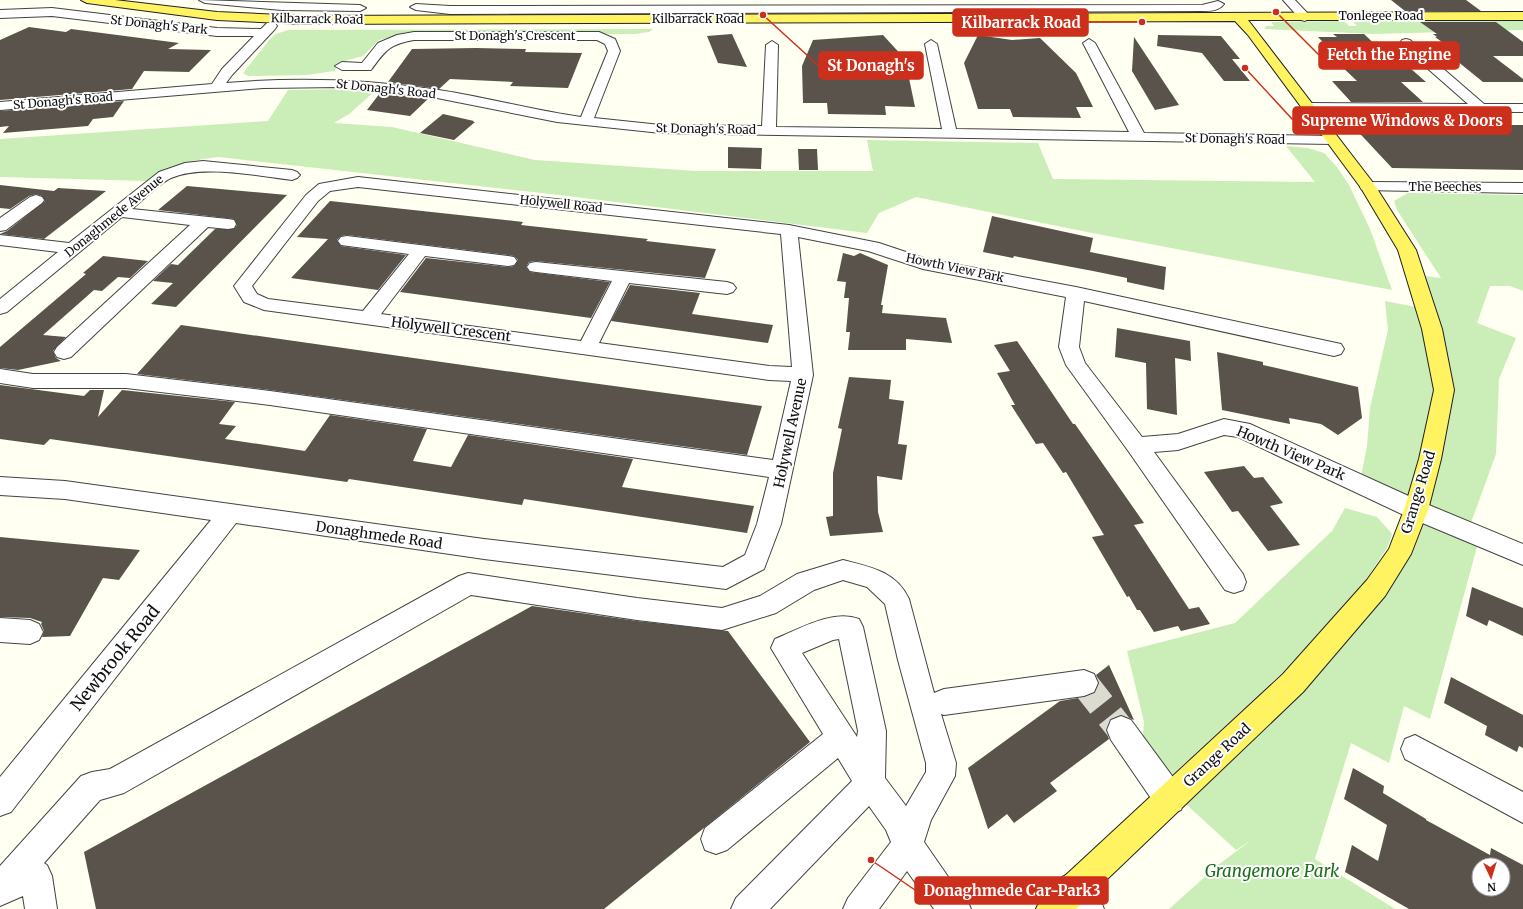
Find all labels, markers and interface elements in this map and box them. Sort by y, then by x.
street label: Tonlegee Road [1339,8,1423,23]
callout: Kilbarrack Road [953,9,1088,36]
street label: Kilbarrack Road [271,10,363,27]
street label: Kilbarrack Road [652,11,744,26]
street label: St Donagh's Park [110,12,209,37]
text: Kilbarrack Road [961,13,1081,32]
street label: St Donagh's Crescent [455,28,576,43]
callout: Fetch the Engine [1319,42,1459,69]
text: Fetch the Engine [1327,45,1451,64]
callout: St Donagh's [819,52,923,79]
text: St Donagh's [827,56,915,75]
street label: St Donagh's Road [335,76,437,101]
street label: St Donagh's Road [12,89,114,112]
callout: Supreme Windows & Doors [1293,107,1511,134]
text: Supreme Windows & Doors [1301,111,1503,130]
street label: St Donagh's Road [656,120,756,137]
street label: St Donagh's Road [1185,130,1285,147]
street label: Donaghmede Avenue [61,171,166,260]
street label: The Beeches [1409,179,1481,194]
street label: Holywell Road [519,192,603,215]
street label: Howth View Park [905,250,1006,285]
street label: Holywell Crescent [390,313,513,345]
street label: Holywell Avenue [770,376,810,490]
street label: Howth View Park [1234,422,1348,484]
street label: Grange Road [1397,448,1439,536]
street label: Donaghmede Road [314,517,444,553]
street label: Newbrook Road [66,601,164,715]
street label: Grange Road [1180,719,1255,791]
north arrow [1471,857,1511,897]
park label: Grangemore Park [1205,860,1340,882]
callout: Donaghmede Car-Park3 [915,877,1108,904]
text: N [1487,880,1497,894]
text: Donaghmede Car-Park3 [923,881,1101,900]

